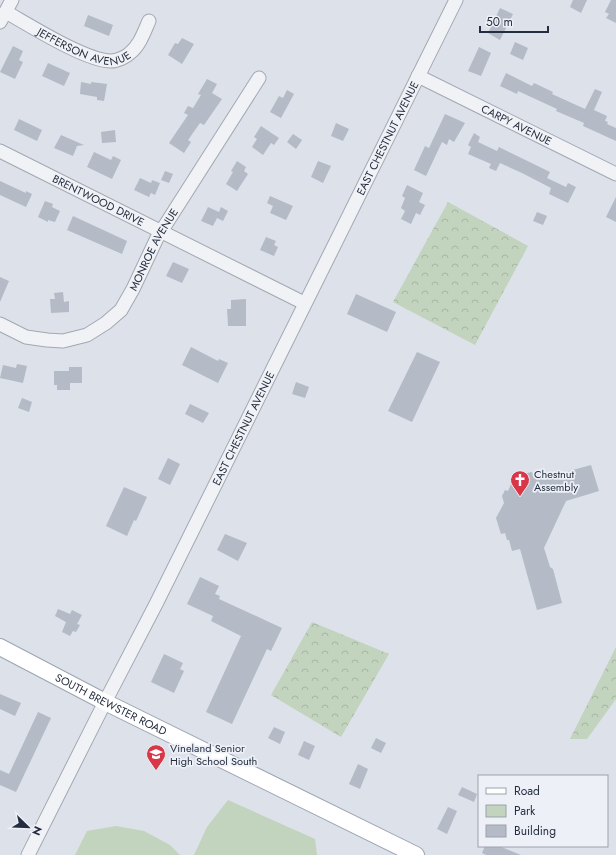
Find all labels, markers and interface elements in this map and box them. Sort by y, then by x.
scale bar [480,8,548,34]
text: 50 m [486,13,513,31]
street label: JEFFERSON AVENUE [32,23,134,69]
street label: EAST CHESTNUT AVENUE [352,78,422,198]
street label: CARPY AVENUE [479,101,555,149]
street label: BRENTWOOD DRIVE [50,170,147,230]
street label: MONROE AVENUE [125,205,182,294]
street label: EAST CHESTNUT AVENUE [208,369,278,488]
place label: Chestnut Assembly [534,466,578,495]
church icon: Chestnut Assembly [509,469,531,497]
street label: SOUTH BREWSTER ROAD [52,669,170,739]
place label: Vineland Senior High School South [170,740,257,769]
school or university icon: Vineland Senior High School South [145,743,167,771]
legend [478,775,608,847]
text: Road [514,782,540,800]
text: Park [514,802,536,820]
north arrow [8,807,48,847]
text: Building [514,822,556,840]
text: N [28,824,46,838]

